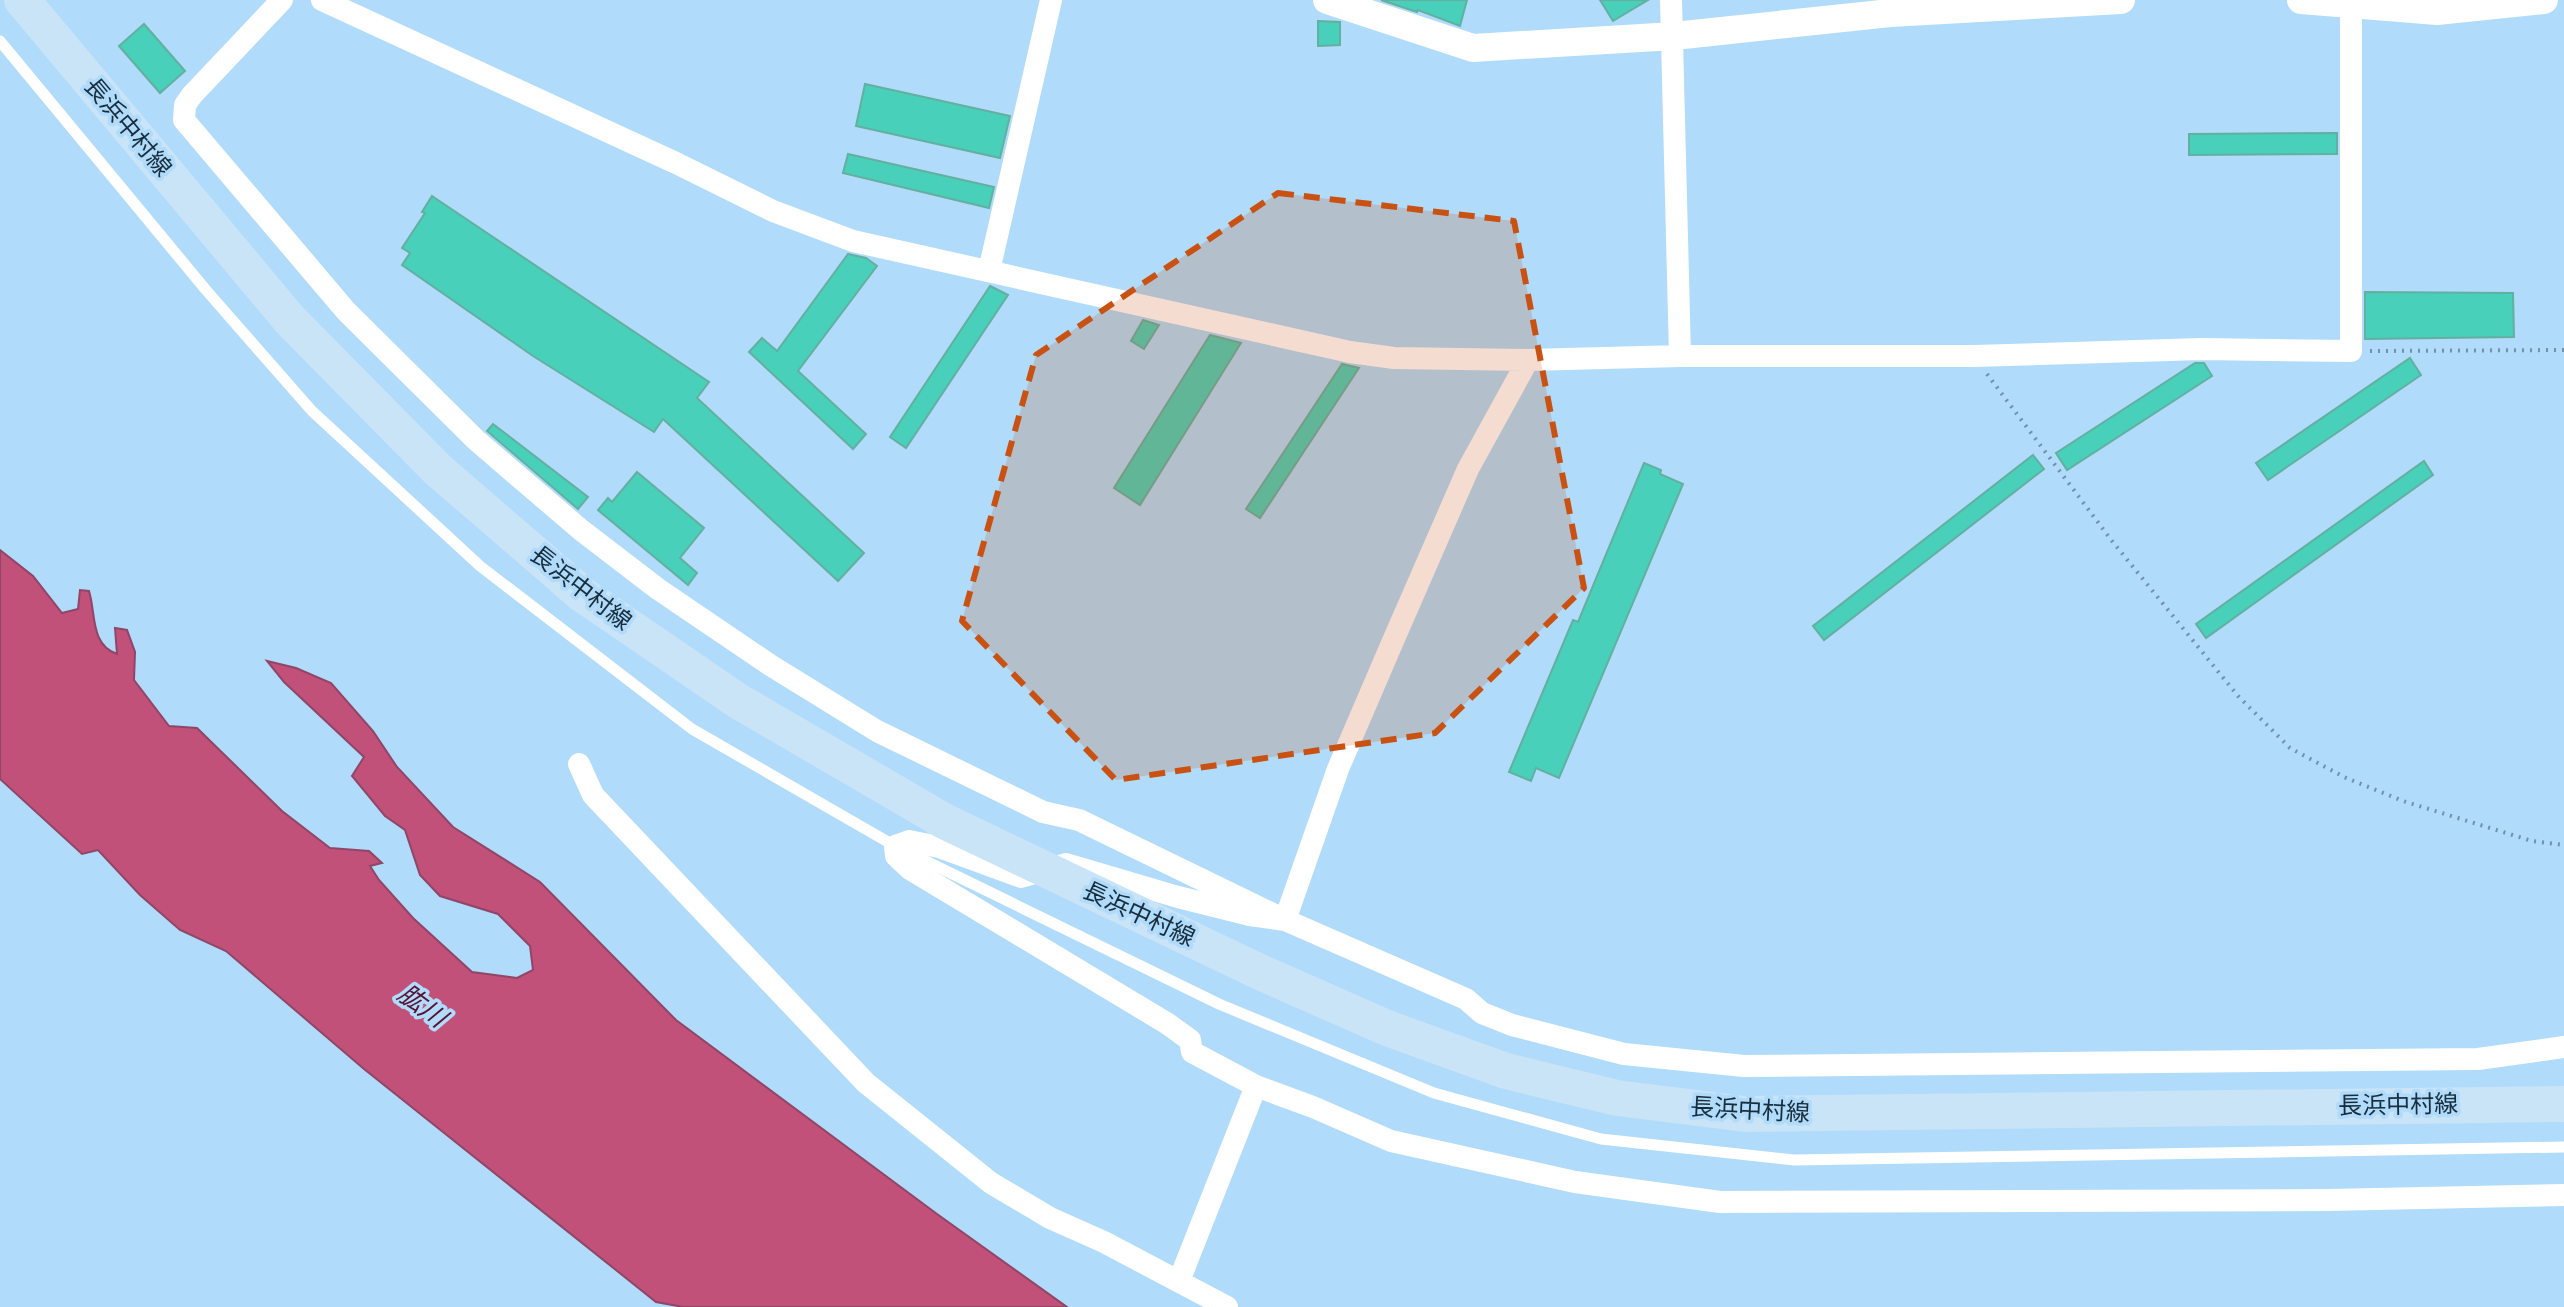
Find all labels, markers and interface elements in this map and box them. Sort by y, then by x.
street label: 長浜中村線 [79,72,177,182]
street label: 長浜中村線 [525,540,637,636]
street label: 長浜中村線 [1079,876,1199,952]
water label: 肱川 [392,978,455,1036]
street label: 長浜中村線 [2338,1090,2458,1120]
street label: 長浜中村線 [1689,1093,1811,1127]

